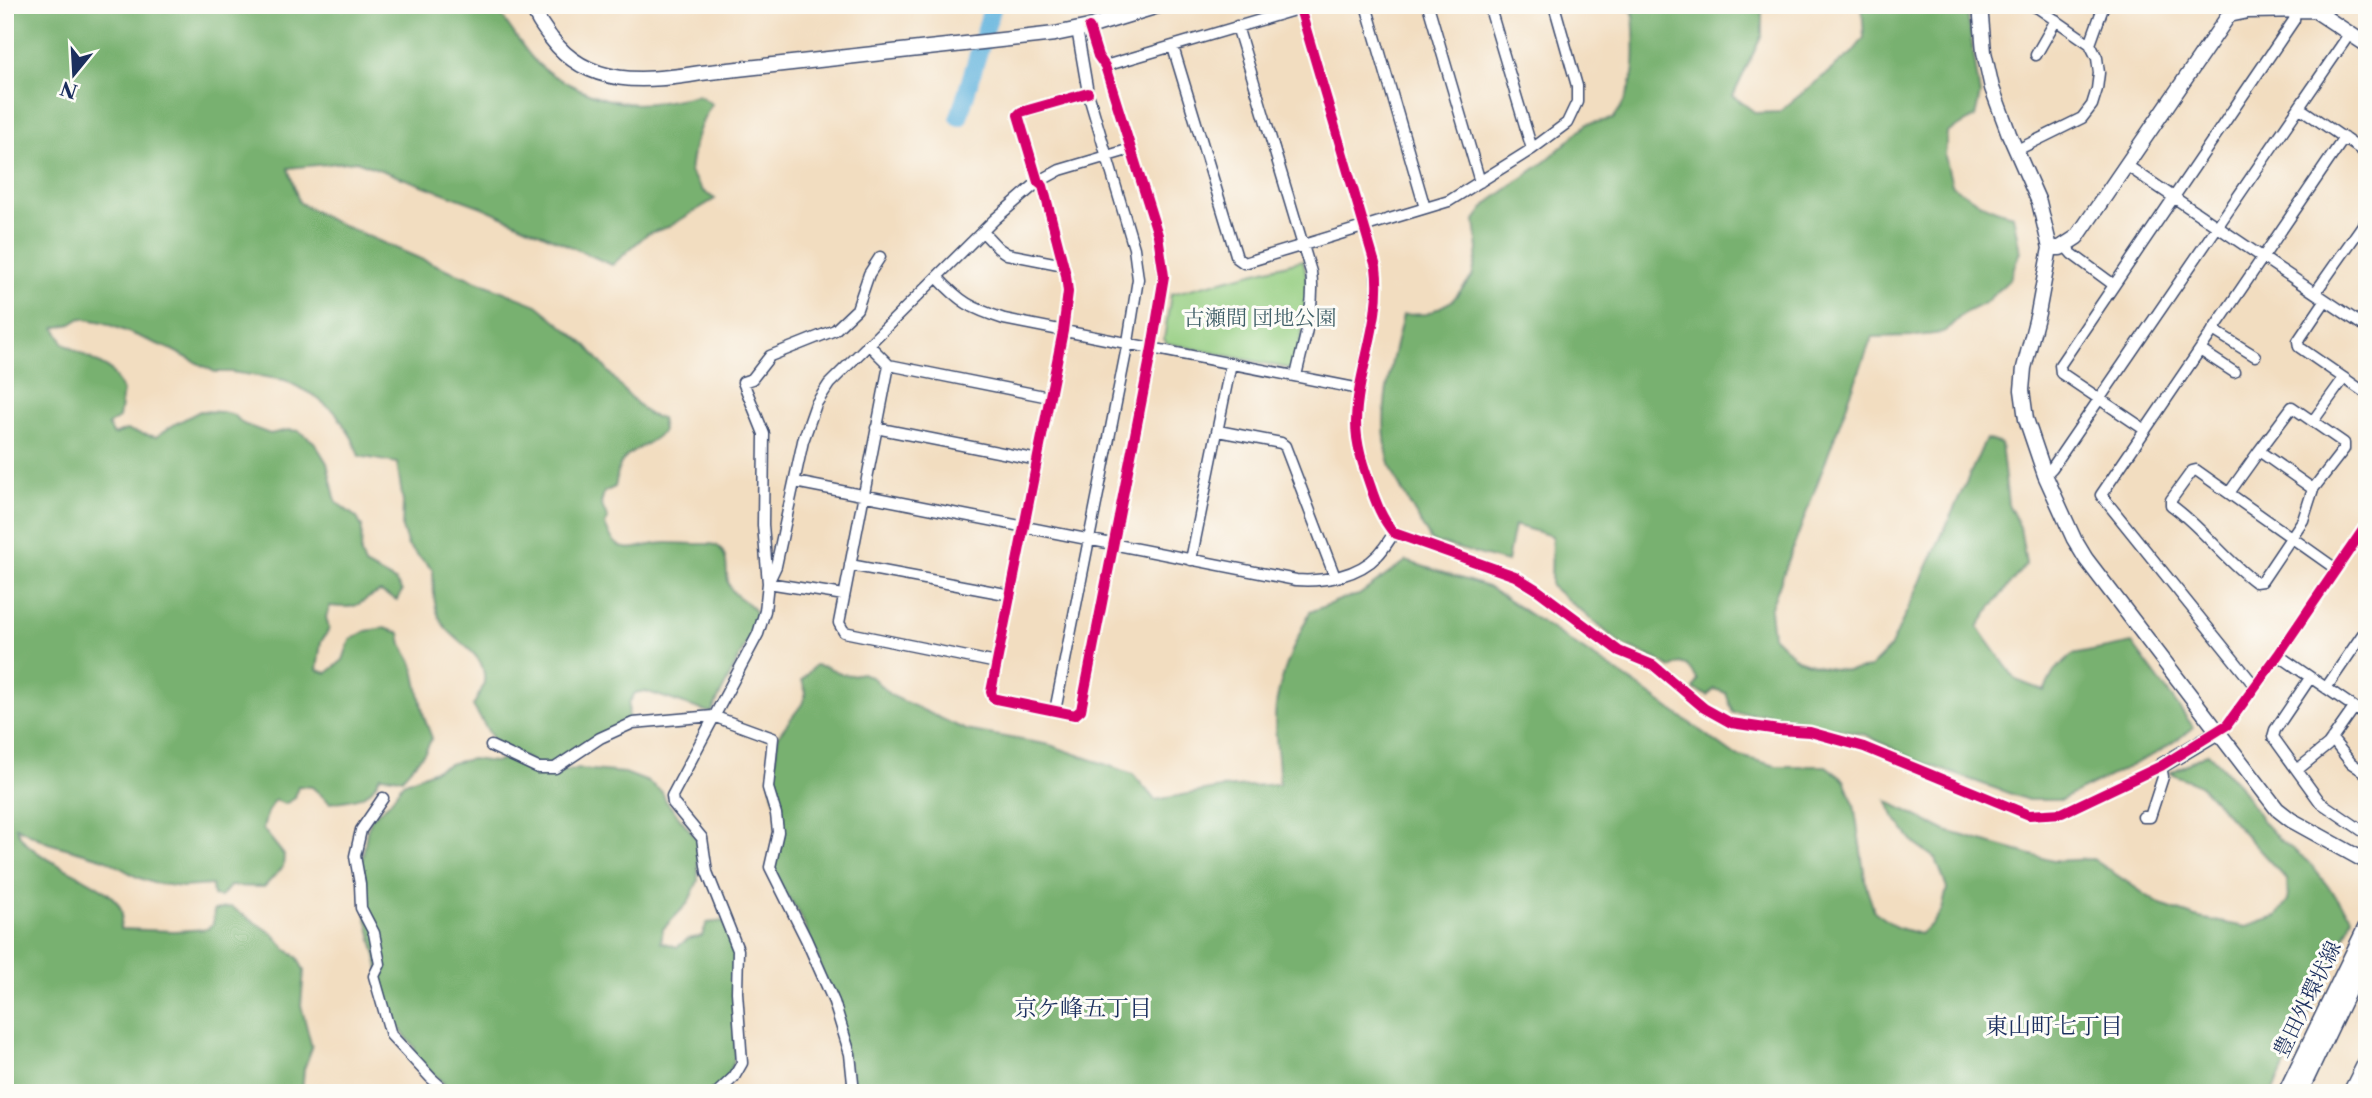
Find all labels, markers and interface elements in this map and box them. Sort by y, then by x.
north arrow [38,38,108,108]
text: N [57,76,80,103]
park label: 古瀬間 団地公園 [1184,305,1336,330]
street label: 豊田外環状線 [2268,937,2346,1061]
district label: 京ケ峰五丁目 [1014,994,1152,1022]
district label: 東山町七丁目 [1985,1012,2123,1040]

